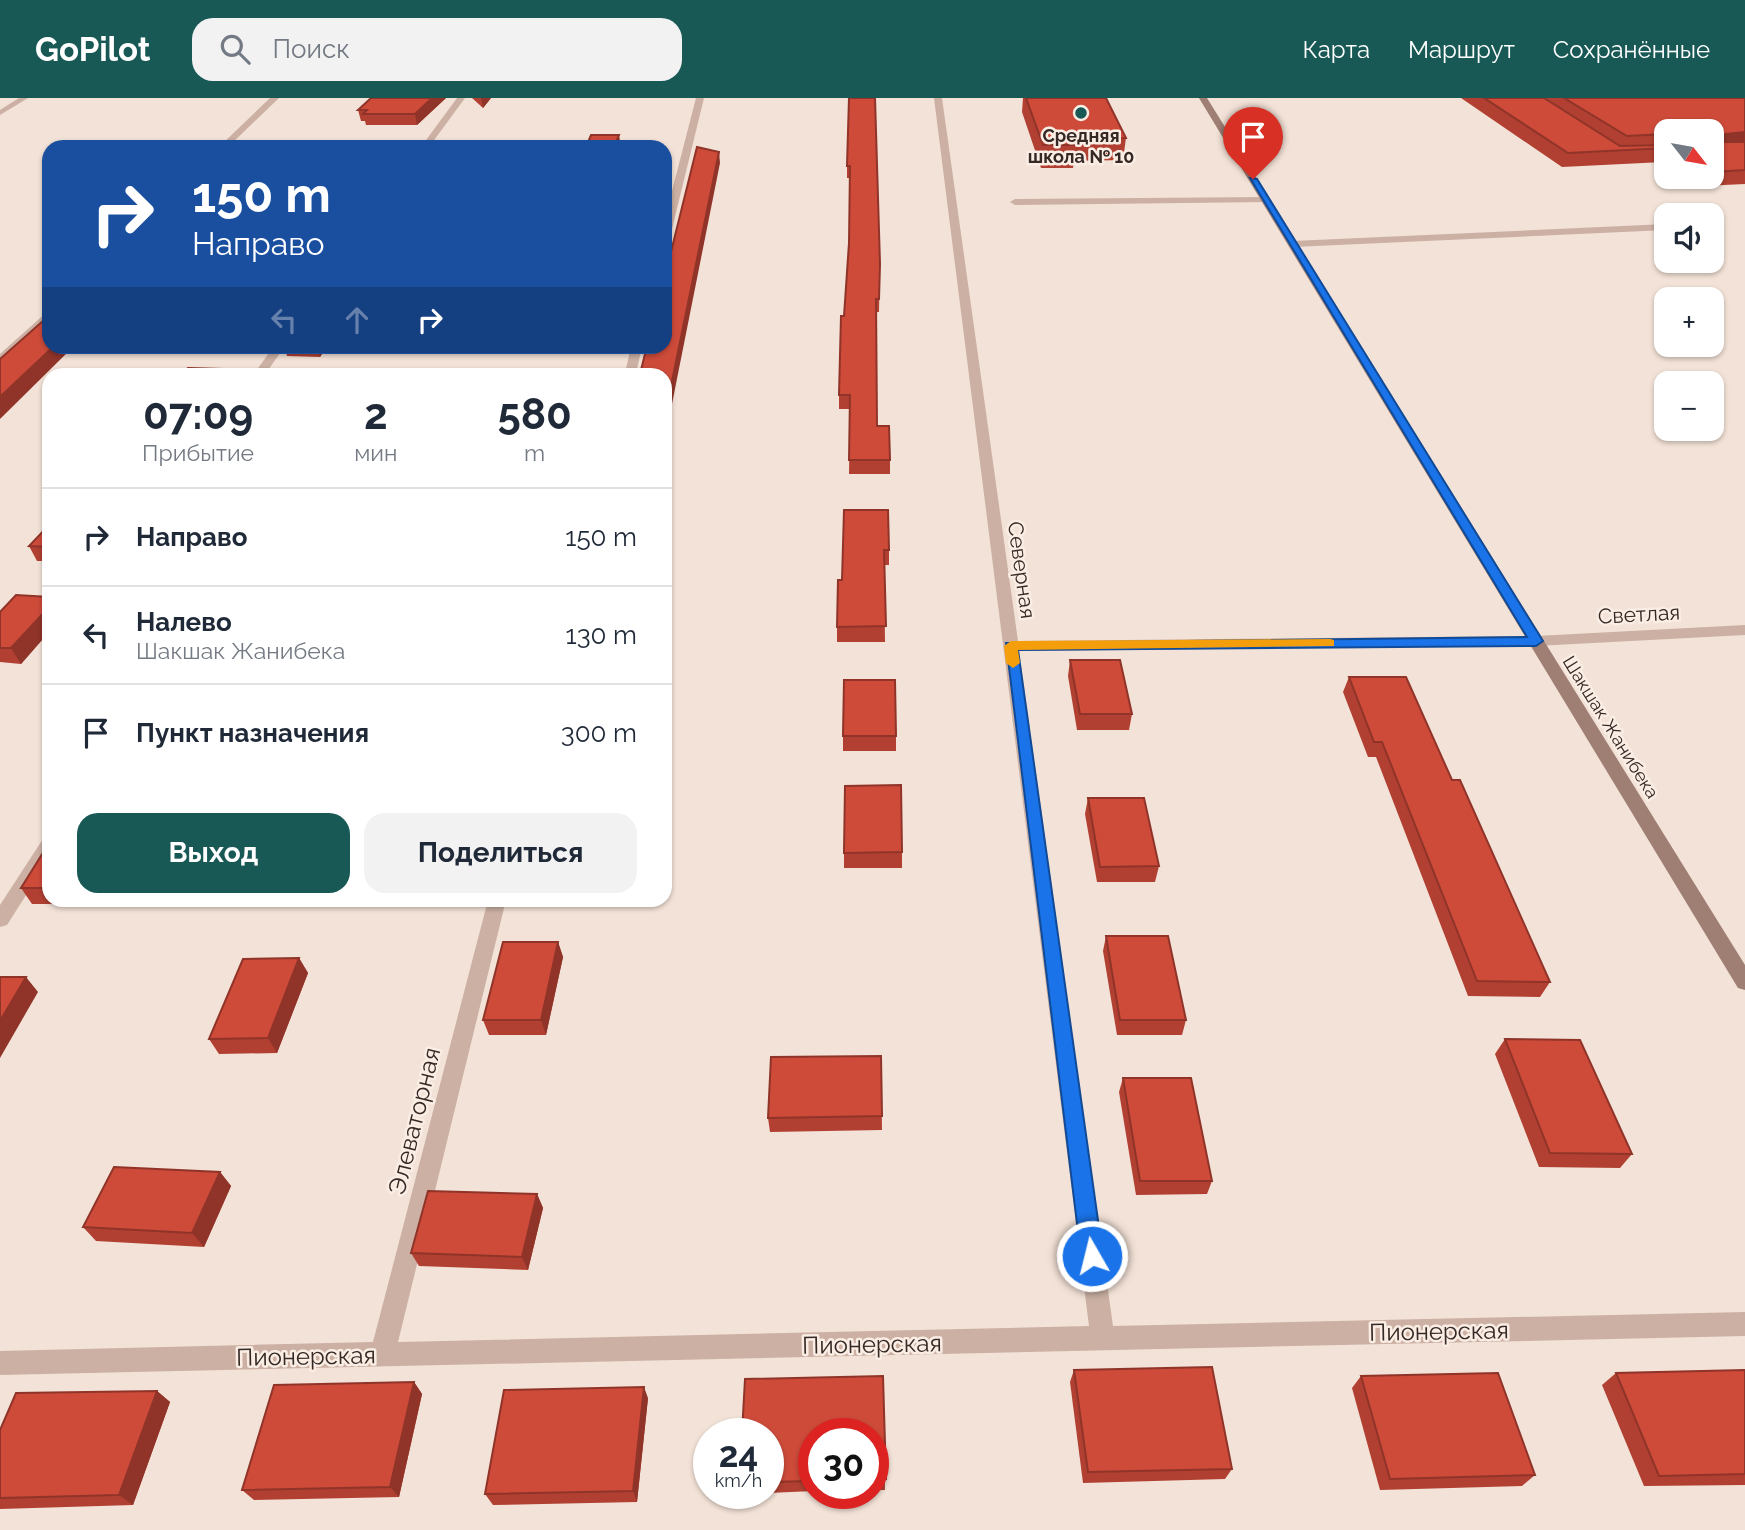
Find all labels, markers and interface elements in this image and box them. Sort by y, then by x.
search box [192,18,682,81]
text: GoPilot [35,30,150,69]
icon: search [216,30,254,68]
text: Поиск [272,34,350,64]
text: Карта [1302,35,1370,64]
text: Маршрут [1408,35,1515,64]
text: Сохранённые [1553,35,1710,64]
marker: Средняя школа № 10 [1073,105,1089,121]
pin [1223,107,1283,179]
icon: arrive [1234,118,1272,156]
north arrow [1654,119,1724,189]
map controls [1654,119,1724,441]
place label: Средняя школа № 10 [1028,125,1134,167]
text: 150 m [192,166,331,223]
icon: right [77,168,168,259]
button: sound [1654,203,1724,273]
text: Направо [192,225,324,262]
button: + [1654,287,1724,357]
icon: left [265,301,303,339]
icon: ahead [338,301,376,339]
icon: right [411,301,449,339]
button: − [1654,371,1724,441]
text: 07:09 [143,390,253,439]
text: 2 [364,390,388,439]
text: 580 [497,390,572,439]
text: Прибытие [142,439,254,466]
text: мин [354,439,397,466]
text: m [524,439,545,466]
icon: right [77,518,115,556]
street label: Северная [1003,520,1041,620]
text: Направо [136,522,247,552]
text: 150 m [565,522,637,552]
street label: Светлая [1597,599,1681,629]
text: Налево [136,607,232,637]
icon: left [77,616,115,654]
text: 130 m [566,620,637,650]
text: Шакшак Жанибека [136,637,345,664]
street label: Шакшак Жанибека [1559,652,1663,802]
icon: arrive [77,714,115,752]
text: Пункт назначения [136,718,369,748]
text: 300 m [561,718,637,748]
button: Выход [77,813,350,893]
button: Поделиться [364,813,637,893]
street label: Элеваторная [382,1044,446,1198]
position arrow [1055,1219,1129,1293]
street label: Пионерская [1369,1315,1509,1347]
street label: Пионерская [802,1328,942,1360]
street label: Пионерская [236,1340,376,1372]
speed limit sign: 30 [798,1418,889,1509]
text: 24 [719,1434,758,1475]
text: km/h [715,1470,762,1491]

